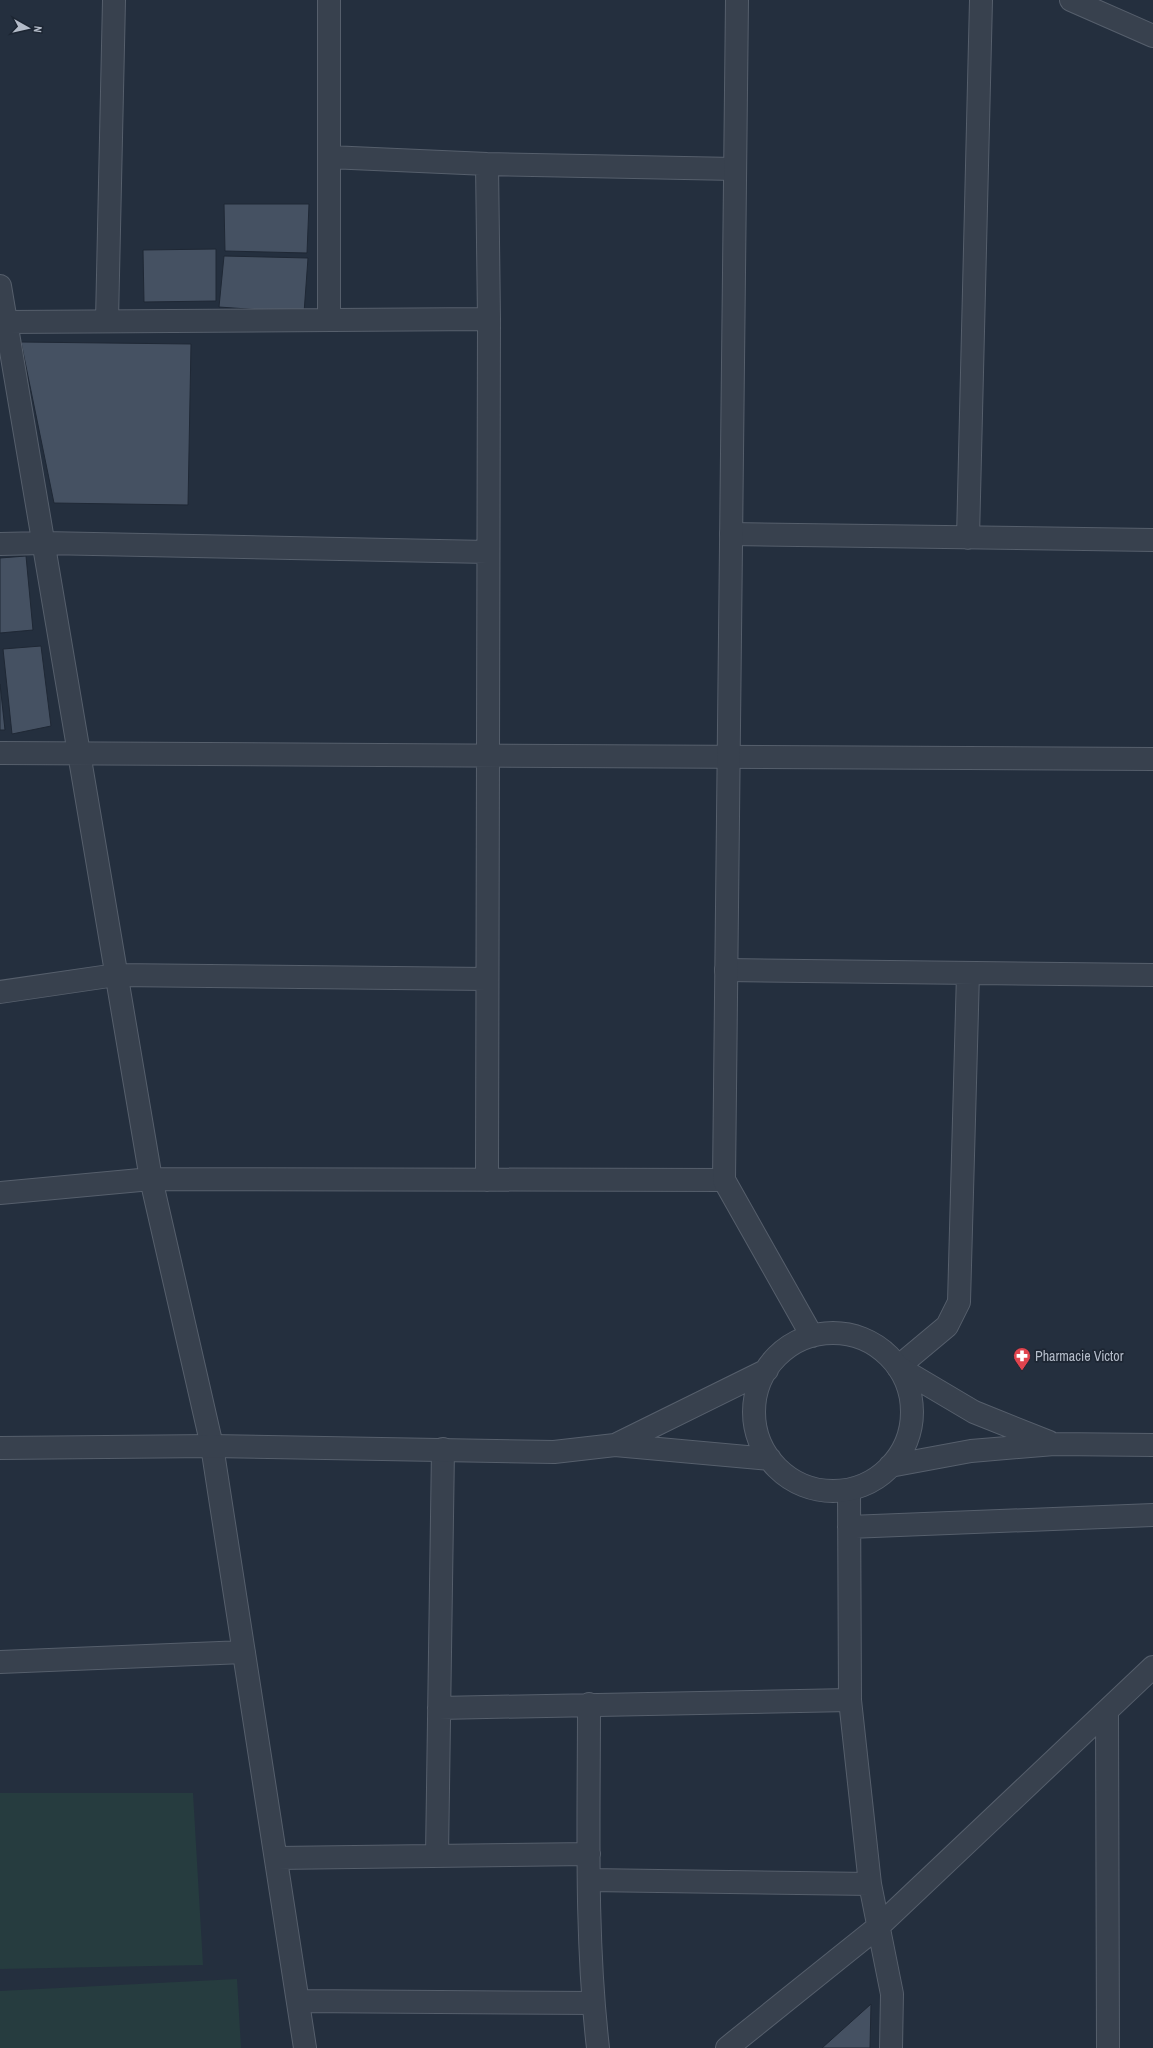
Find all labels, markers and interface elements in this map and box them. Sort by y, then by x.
north arrow [8,8,48,48]
text: N [31,25,45,34]
pharmacy icon: Pharmacie Victor [1012,1346,1032,1371]
place label: Pharmacie Victor [1035,1347,1124,1365]

